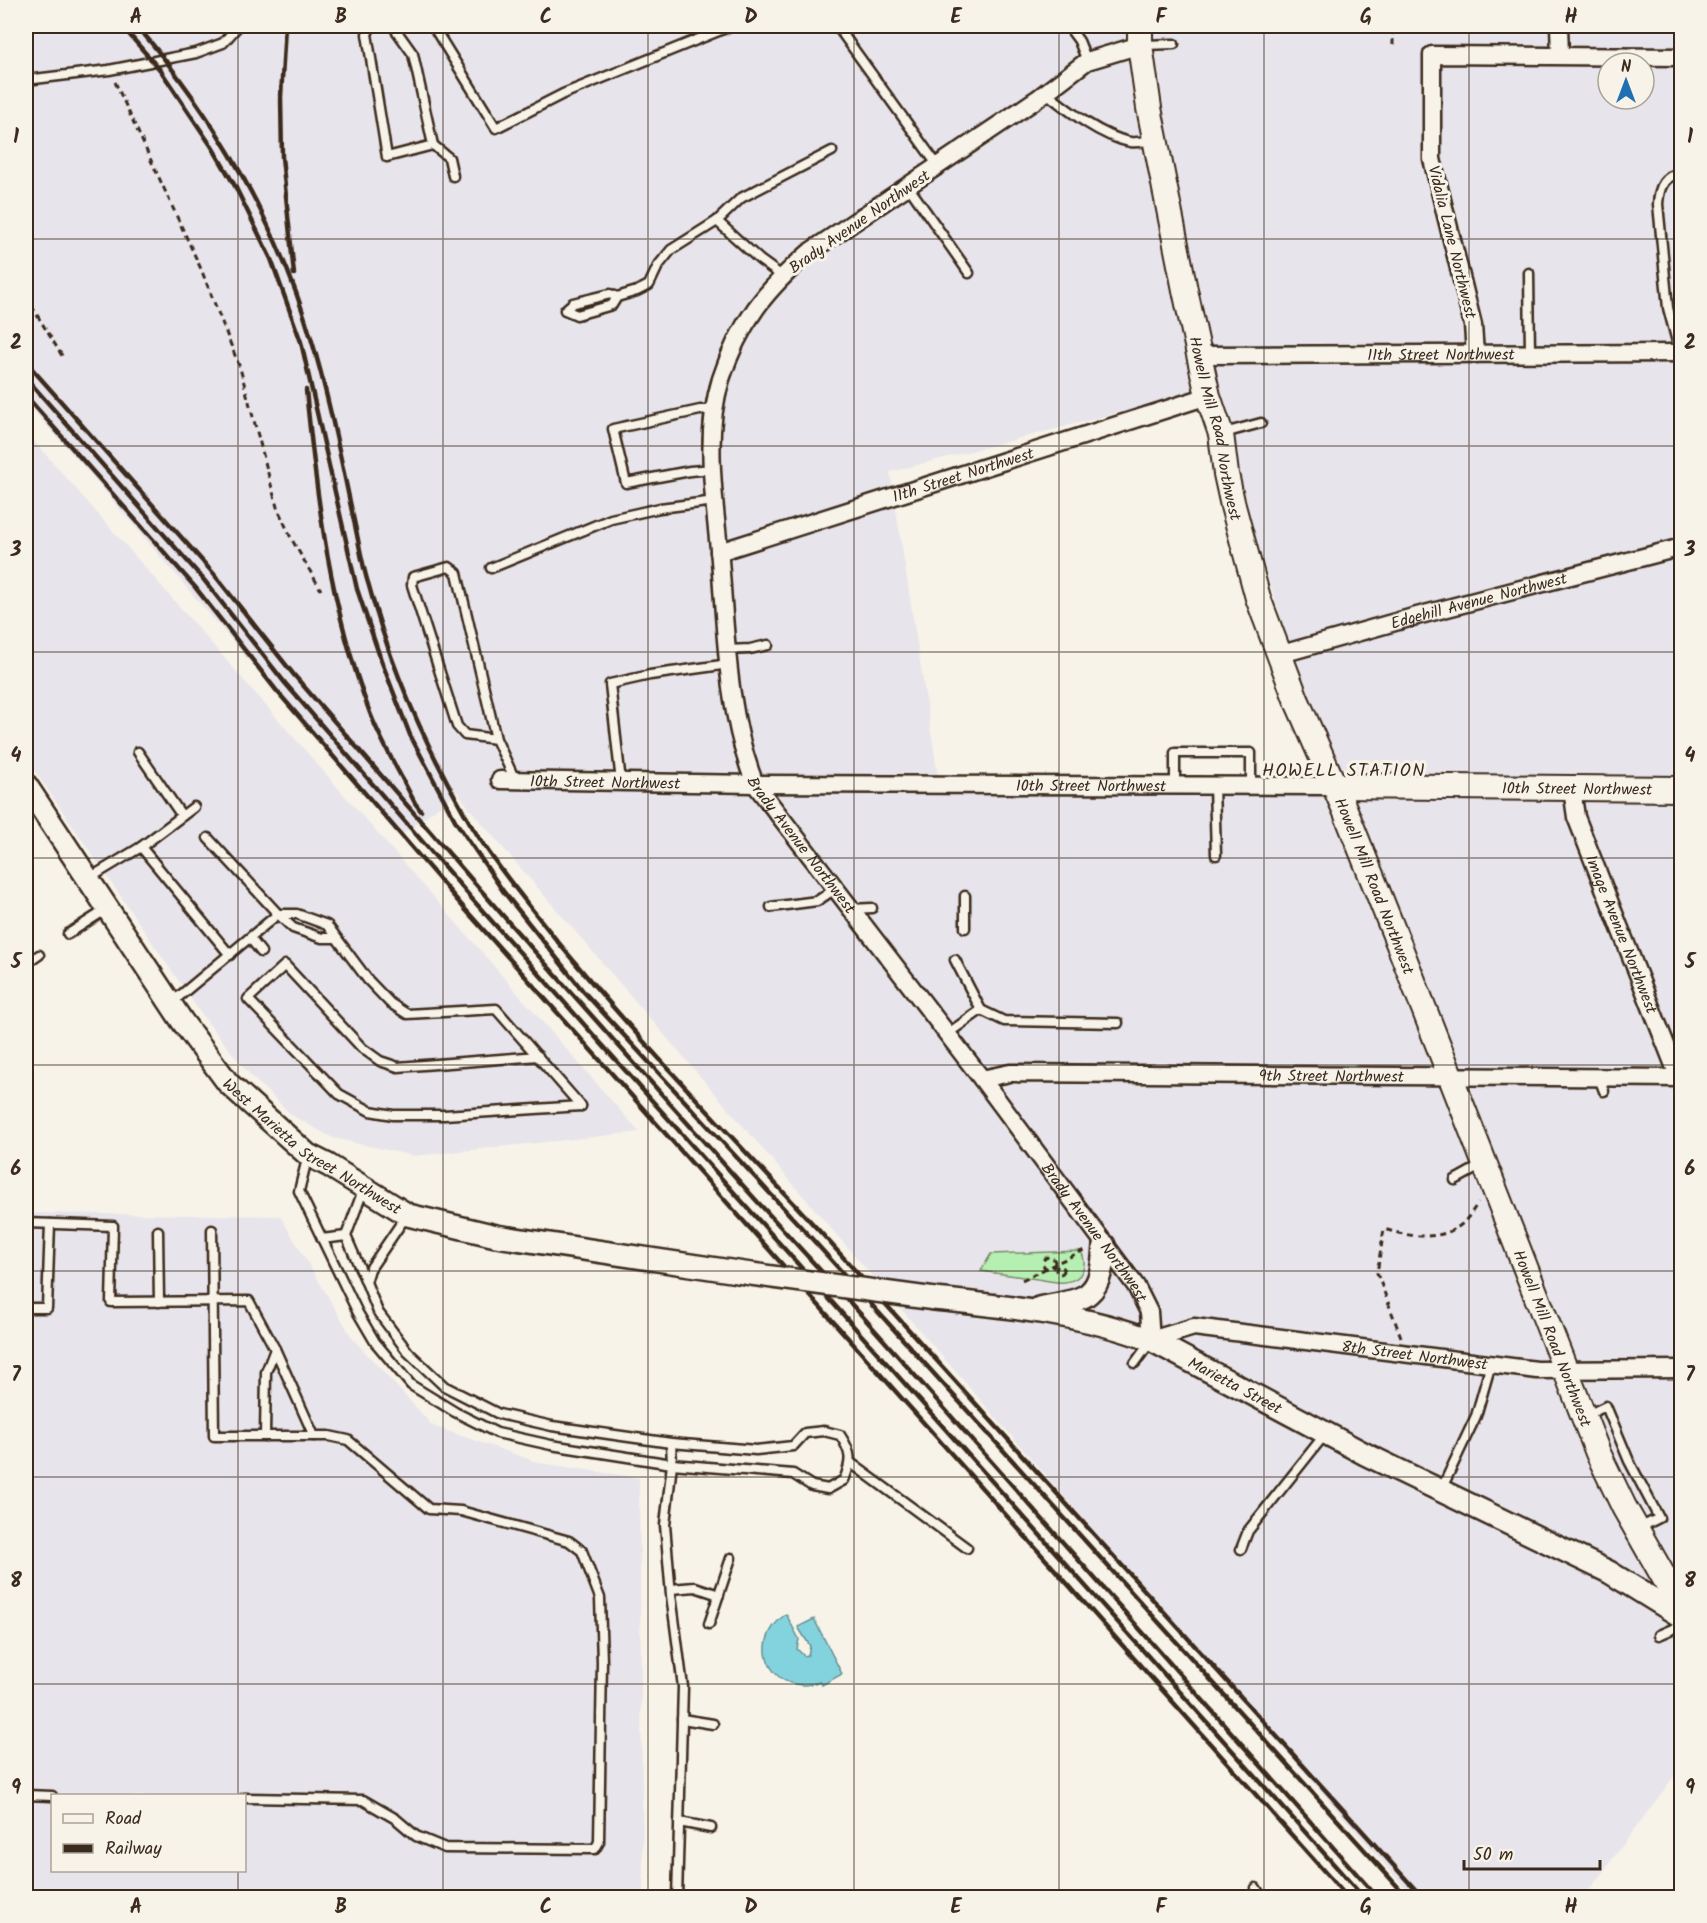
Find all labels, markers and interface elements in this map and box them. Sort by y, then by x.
text: A [130,2,142,34]
text: B [335,2,347,34]
text: C [540,2,552,34]
text: D [744,2,758,34]
text: E [950,2,962,34]
text: F [1156,2,1168,34]
text: G [1360,2,1372,34]
text: H [1564,2,1578,34]
north arrow [1596,51,1656,111]
text: N [1621,55,1631,80]
text: 1 [13,122,19,154]
text: 1 [1687,122,1693,154]
street label: Brady Avenue Northwest [784,163,936,281]
street label: Vidalia Lane Northwest [1420,163,1483,322]
text: 2 [10,328,22,360]
text: 2 [1684,328,1696,360]
street label: Howell Mill Road Northwest [1181,334,1248,524]
street label: 11th Street Northwest [1367,343,1516,368]
street label: 11th Street Northwest [889,441,1038,510]
text: 3 [10,535,22,567]
text: 3 [1684,535,1696,567]
street label: Edgehill Avenue Northwest [1388,566,1571,637]
text: 4 [11,741,22,773]
text: 4 [1685,741,1696,773]
district label: HOWELL STATION [1262,757,1426,786]
street label: 10th Street Northwest [530,769,681,797]
street label: Brady Avenue Northwest [739,773,862,920]
street label: 10th Street Northwest [1016,774,1167,799]
street label: 10th Street Northwest [1502,776,1653,803]
street label: Howell Mill Road Northwest [1327,794,1421,979]
street label: Image Avenue Northwest [1578,851,1664,1019]
text: 5 [10,947,23,979]
text: 5 [1684,947,1697,979]
street label: 9th Street Northwest [1259,1064,1405,1090]
street label: West Marietta Street Northwest [216,1073,407,1222]
text: 6 [11,1154,22,1186]
text: 6 [1685,1154,1696,1186]
street label: Brady Avenue Northwest [1034,1158,1153,1308]
street label: Howell Mill Road Northwest [1506,1246,1598,1432]
street label: 8th Street Northwest [1340,1335,1490,1378]
street label: Marietta Street [1183,1351,1287,1422]
text: 7 [11,1360,21,1392]
text: 7 [1685,1360,1695,1392]
text: 8 [10,1566,22,1598]
text: 8 [1684,1566,1696,1598]
text: 9 [11,1773,21,1805]
text: 9 [1685,1773,1695,1805]
legend [51,1794,246,1872]
text: Road [105,1805,142,1834]
scale bar [1464,1833,1600,1871]
text: Railway [105,1835,162,1864]
text: 50 m [1473,1841,1513,1870]
text: A [130,1892,142,1923]
text: B [335,1892,347,1923]
text: C [540,1892,552,1923]
text: D [744,1892,758,1923]
text: E [950,1892,962,1923]
text: F [1156,1892,1168,1923]
text: G [1360,1892,1372,1923]
text: H [1564,1892,1578,1923]

